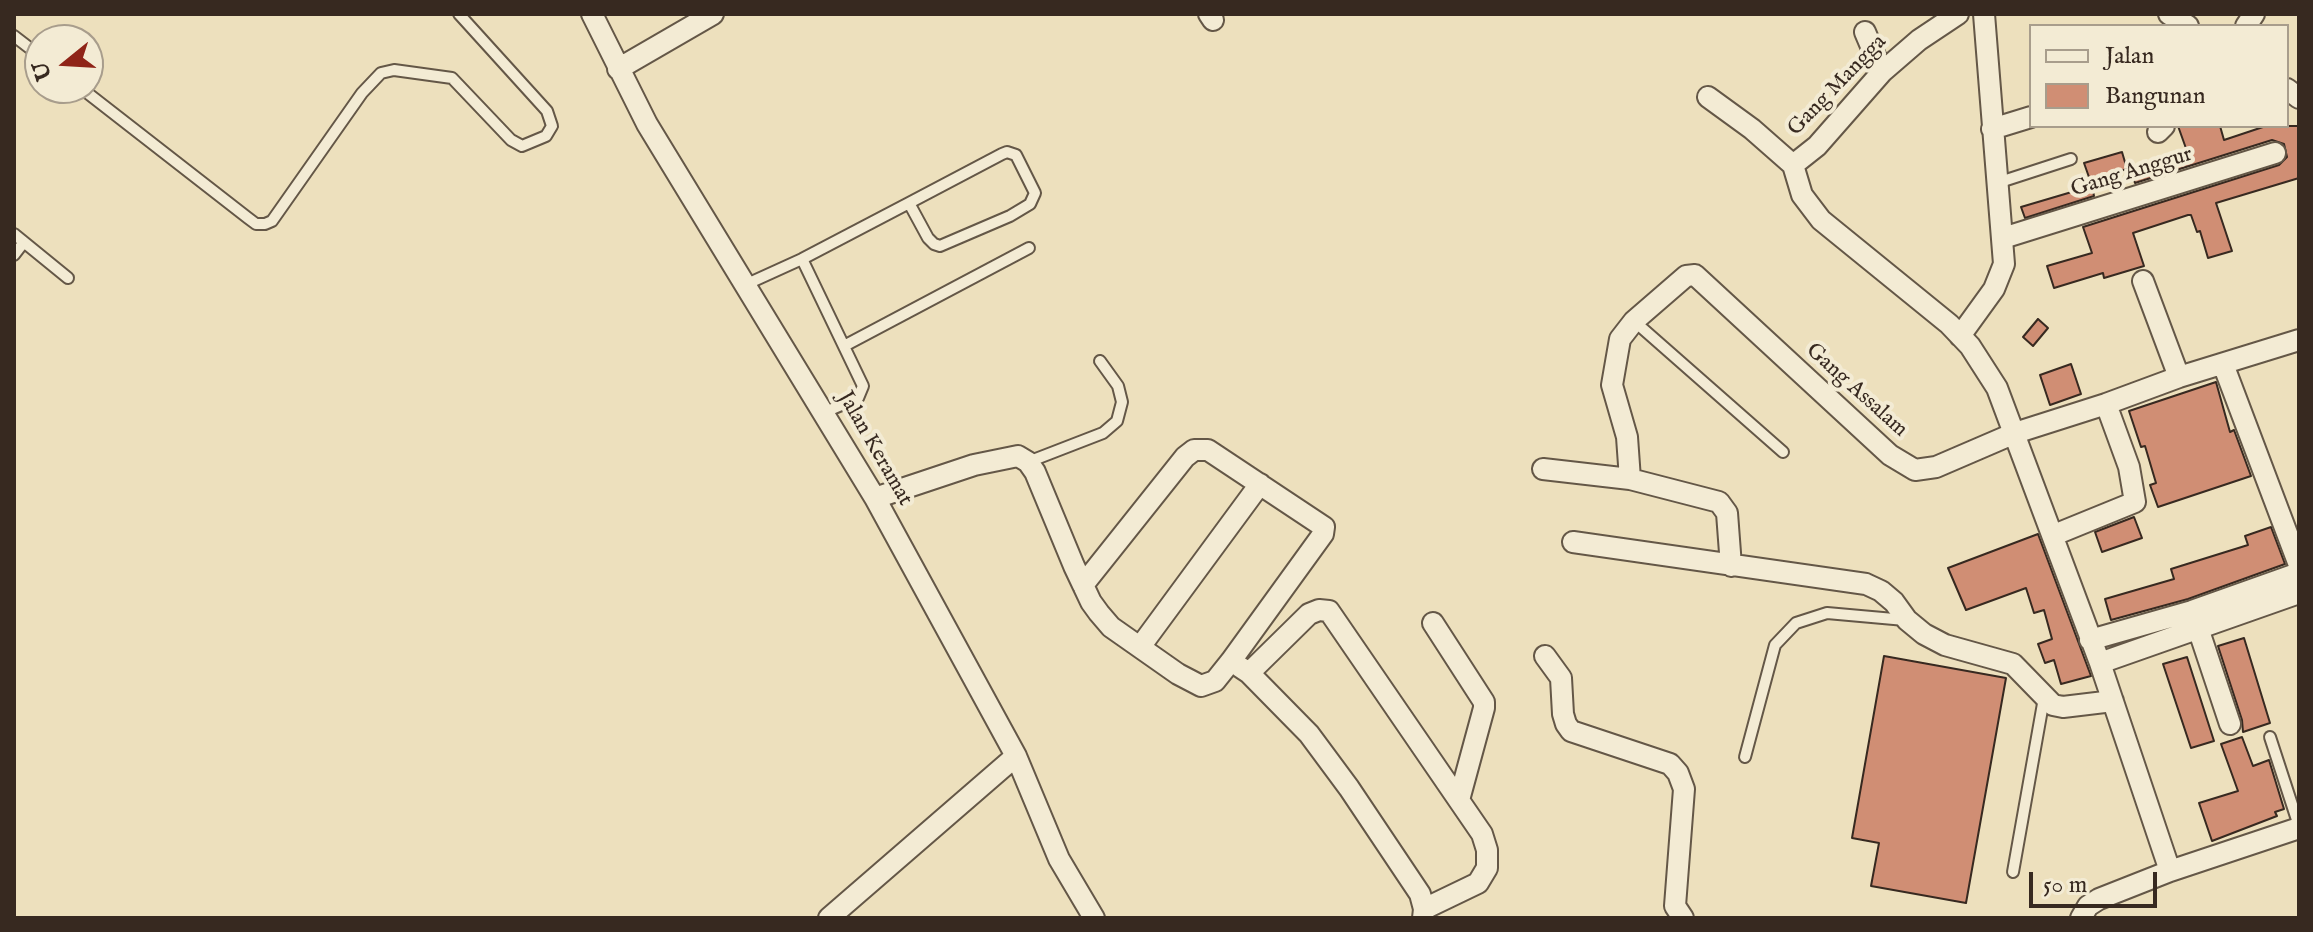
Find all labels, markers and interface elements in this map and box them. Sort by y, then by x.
north arrow [24,24,104,104]
legend [2029,24,2289,128]
street label: Gang Mangga [1783,30,1893,142]
text: Jalan [2105,41,2154,72]
text: U [27,58,59,84]
text: Bangunan [2105,81,2205,112]
street label: Gang Anggur [2068,142,2196,204]
street label: Gang Assalam [1800,338,1912,444]
street label: Jalan Keramat [831,387,917,511]
scale bar [2033,856,2161,906]
text: 50 m [2043,870,2087,901]

